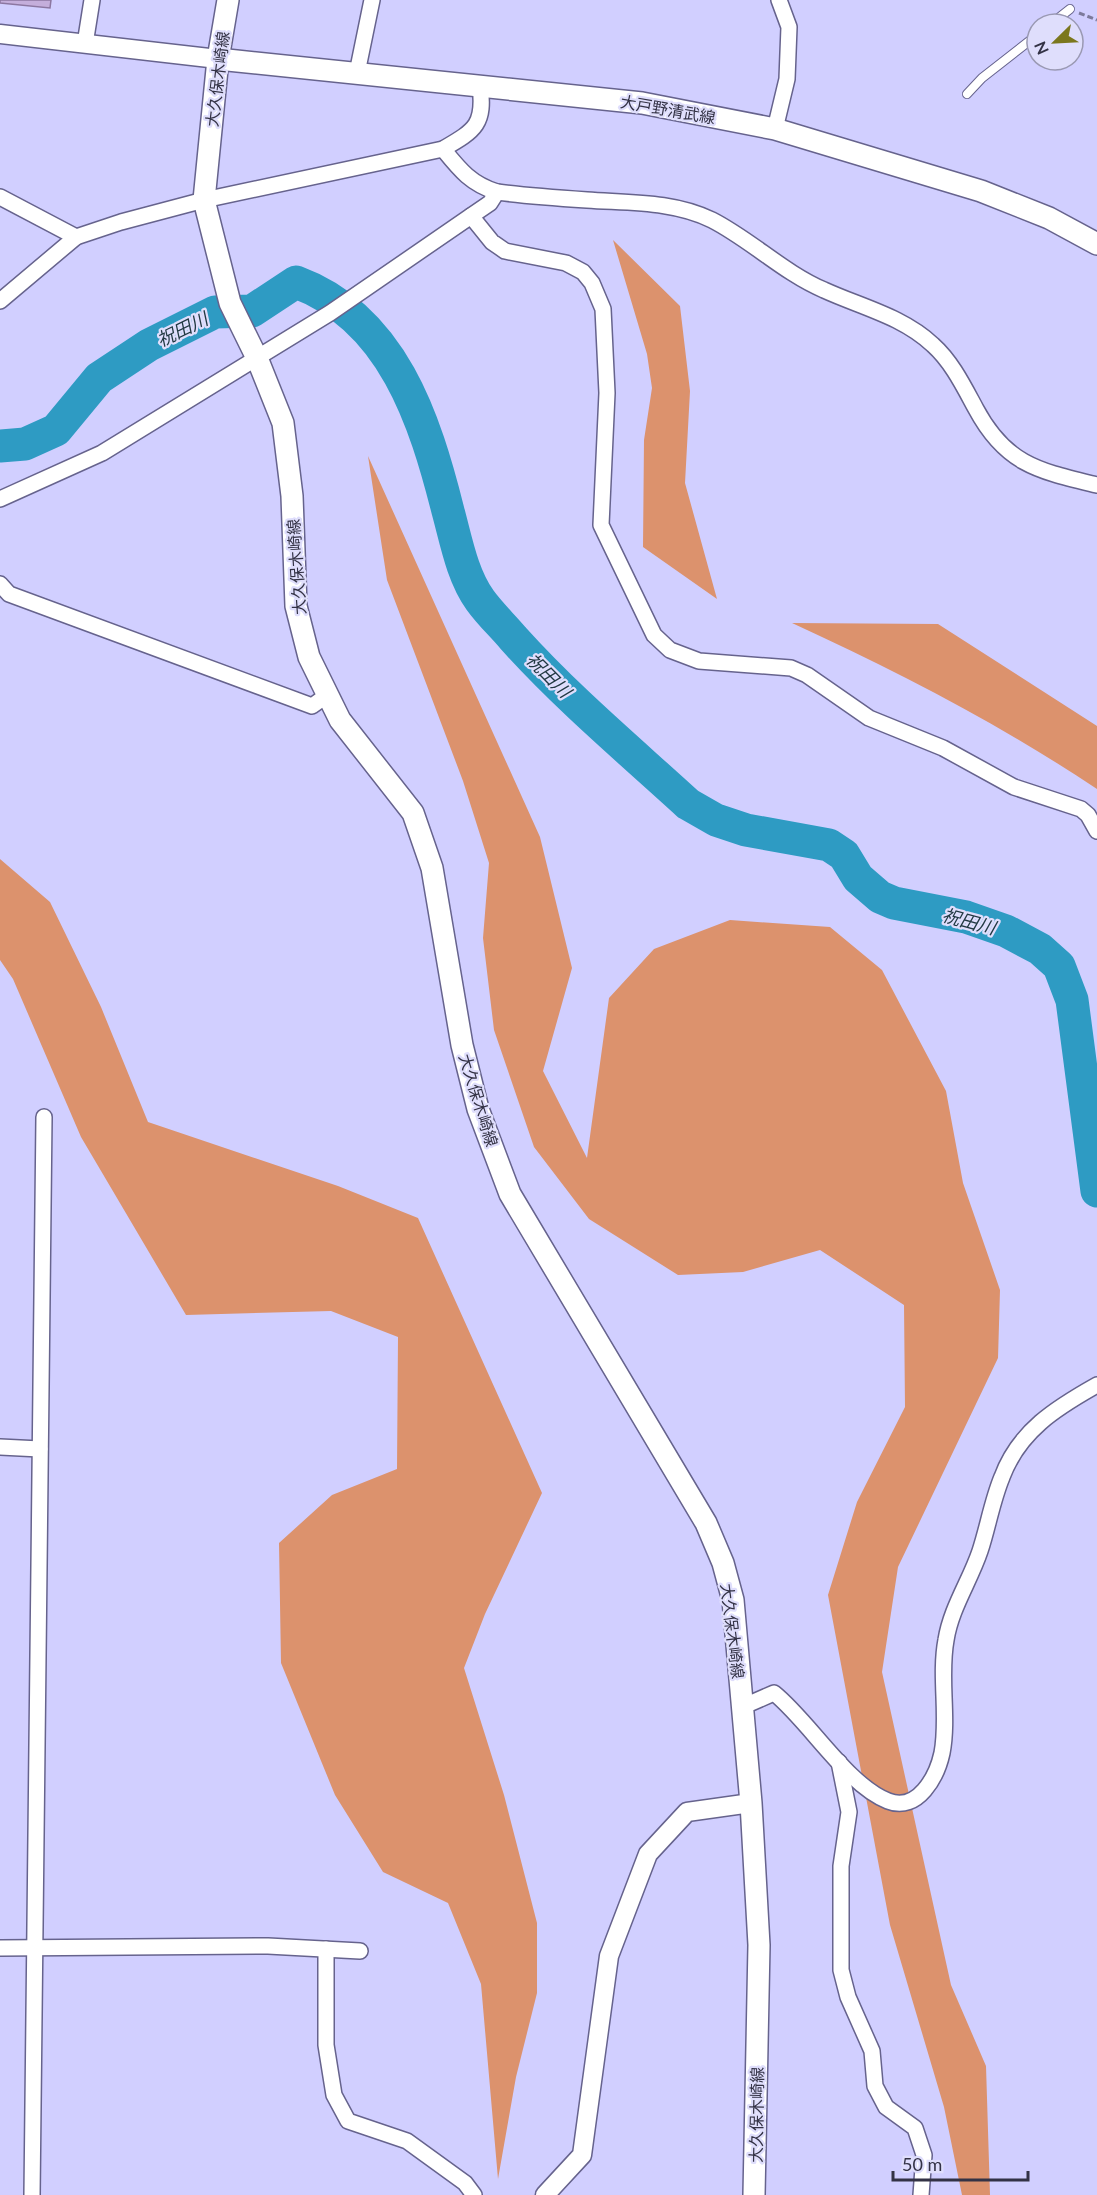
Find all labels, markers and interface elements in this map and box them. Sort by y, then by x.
north arrow [1025,12,1085,72]
street label: 大久保木崎線 [202,30,232,128]
text: N [1030,39,1052,58]
street label: 大戸野清武線 [619,91,717,127]
water label: 祝田川 [153,306,213,351]
street label: 大久保木崎線 [283,518,309,616]
water label: 祝田川 [522,648,577,703]
water label: 祝田川 [940,903,1000,939]
street label: 大久保木崎線 [456,1051,502,1149]
street label: 大久保木崎線 [718,1582,748,1680]
street label: 大久保木崎線 [746,2067,766,2163]
scale bar [893,2144,1028,2182]
text: 50 m [902,2153,942,2175]

